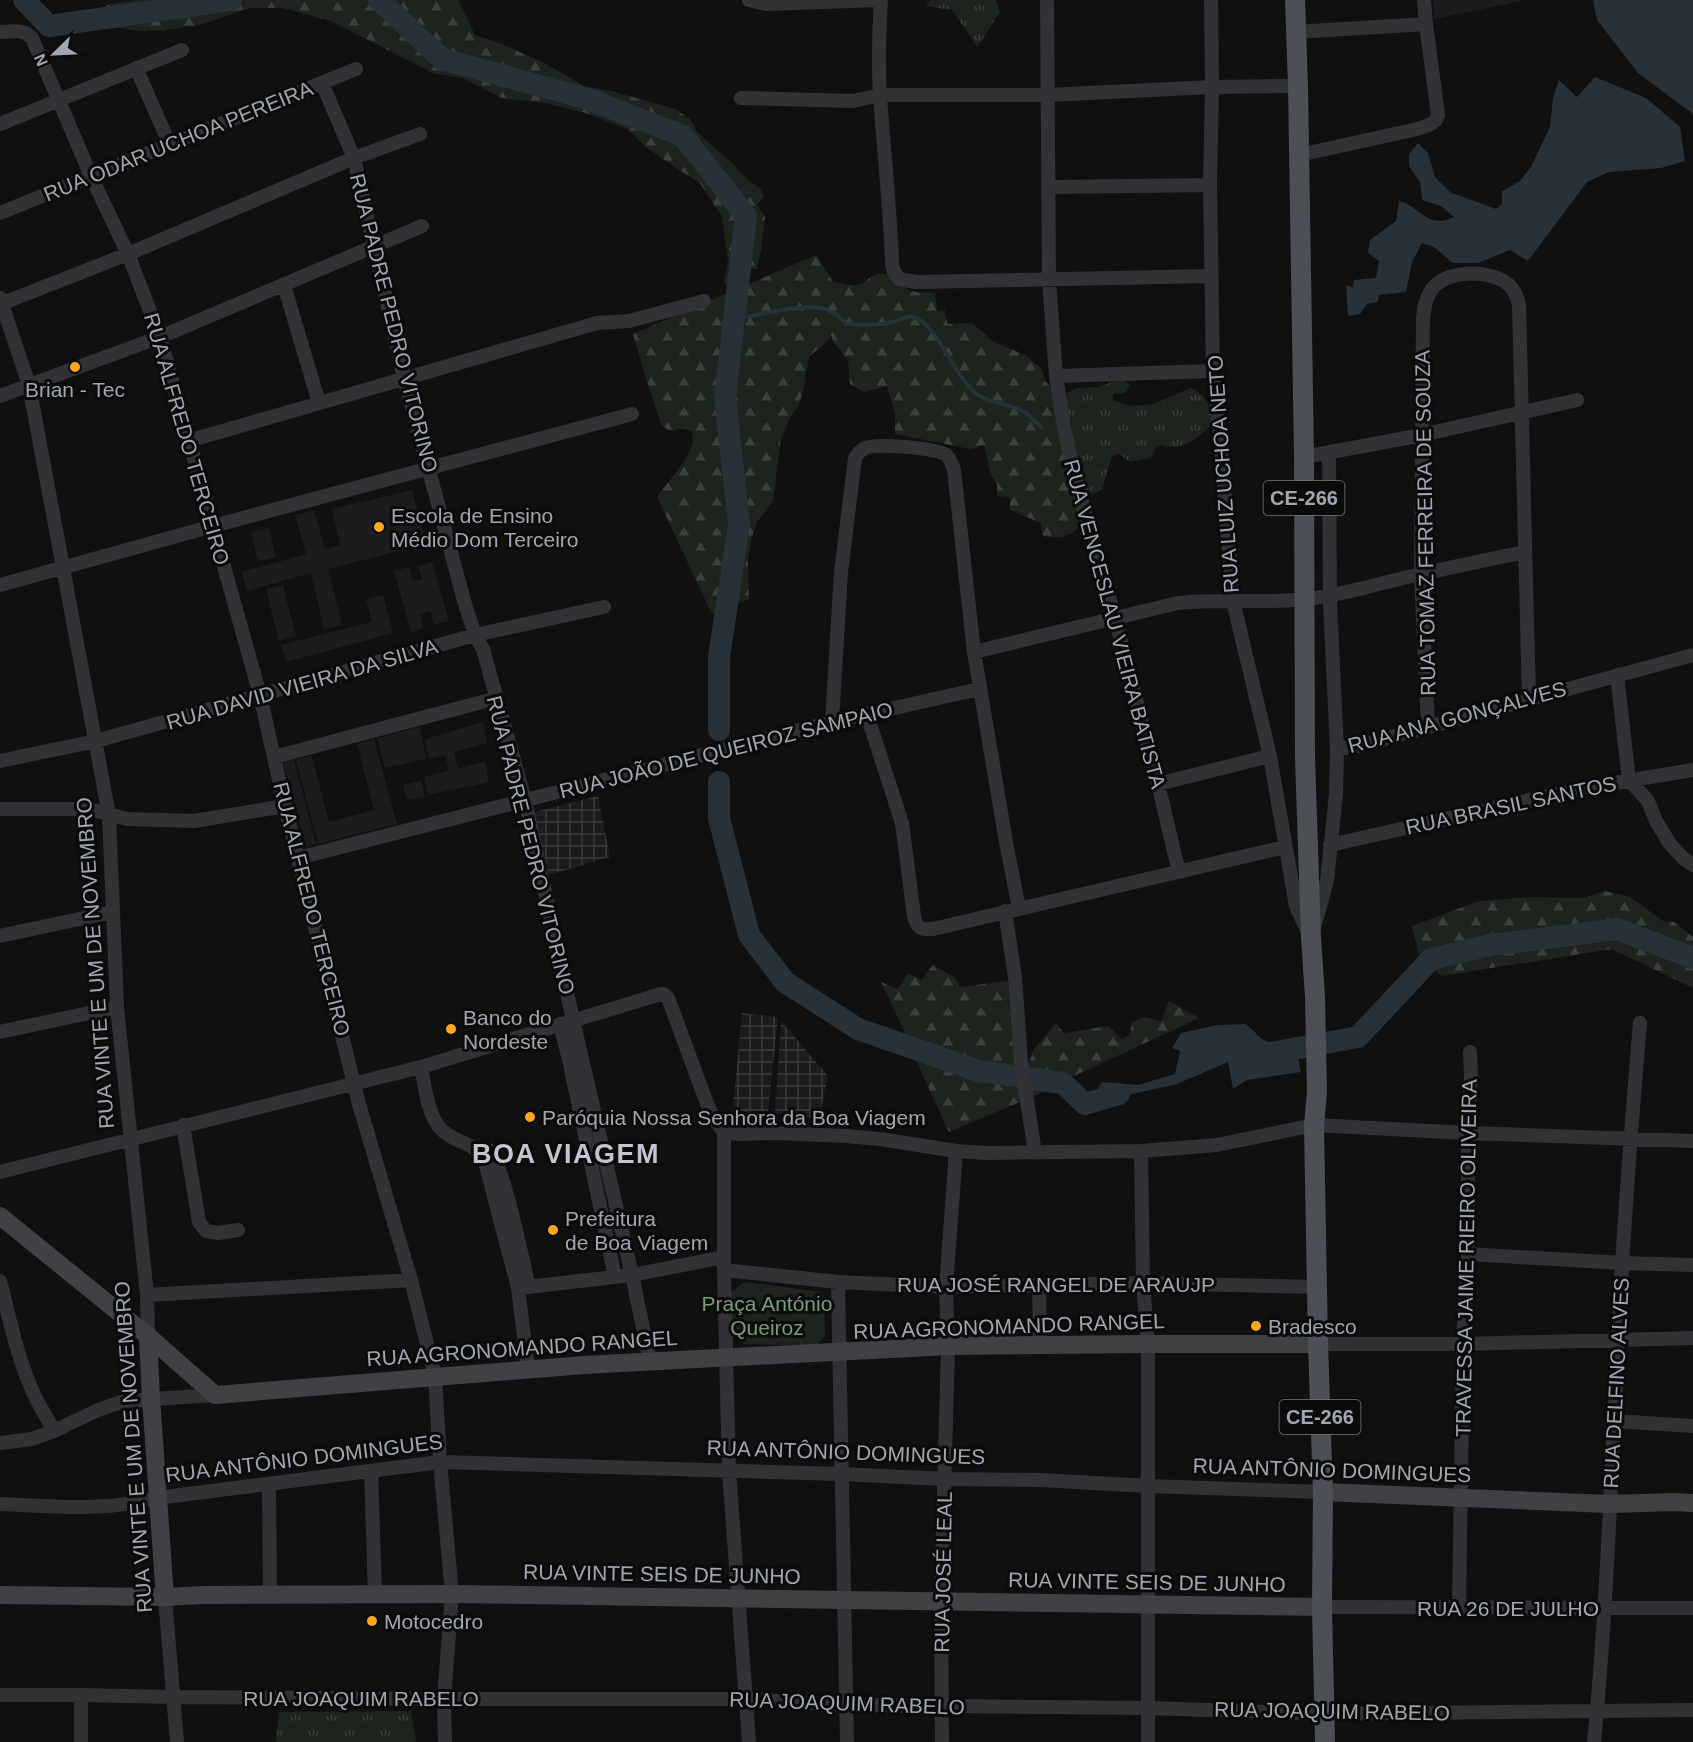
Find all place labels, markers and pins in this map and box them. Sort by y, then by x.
marker: Brian - Tec [68,360,82,374]
place label: Brian - Tec [25,378,125,401]
place label: Escola de Ensino Médio Dom Terceiro [391,504,579,551]
marker: Escola de Ensino Médio Dom Terceiro [372,520,386,534]
place label: Banco do Nordeste [463,1006,552,1053]
marker: Banco do Nordeste [444,1022,458,1036]
place label: Paróquia Nossa Senhora da Boa Viagem [542,1106,926,1129]
marker: Paróquia Nossa Senhora da Boa Viagem [523,1110,537,1124]
place label: Prefeitura de Boa Viagem [565,1207,708,1254]
marker: Prefeitura de Boa Viagem [546,1223,560,1237]
place label: Bradesco [1268,1315,1357,1338]
marker: Bradesco [1249,1319,1263,1333]
place label: Motocedro [384,1610,483,1633]
marker: Motocedro [365,1614,379,1628]

